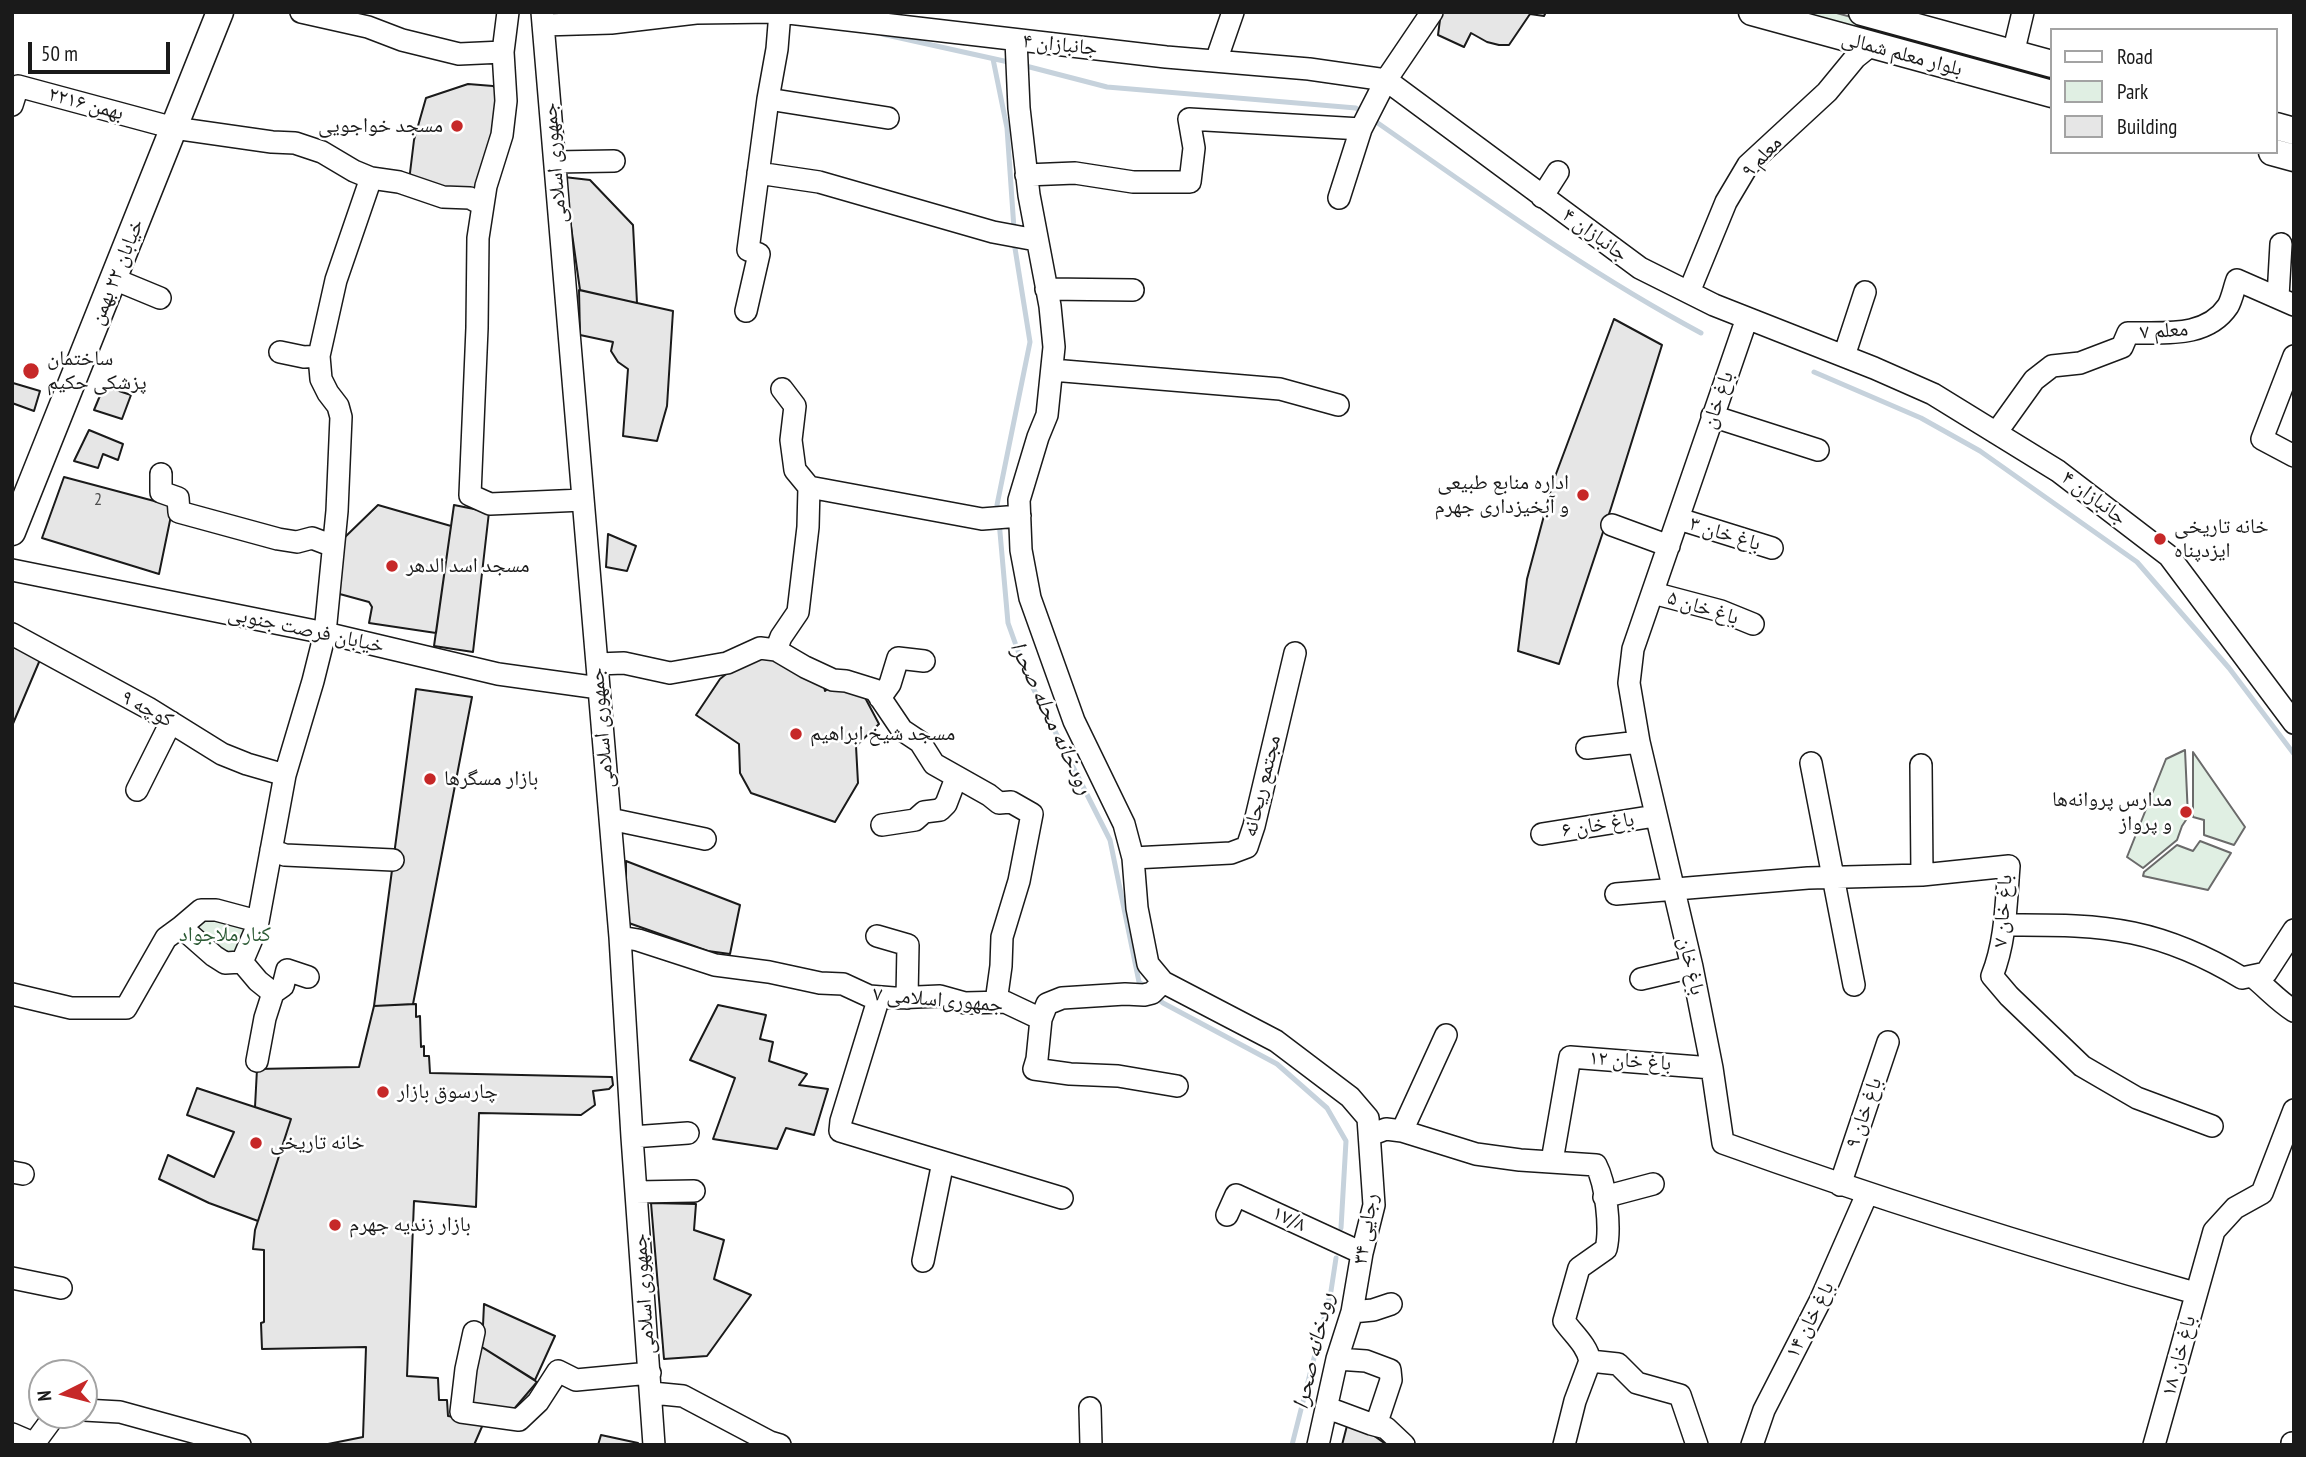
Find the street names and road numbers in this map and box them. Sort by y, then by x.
street label: بلوار معلم شمالی [1839,26,1965,82]
street label: جانبازان ۴ [1021,29,1099,61]
street label: ۲۲بهمن ۱۶ [46,82,126,126]
street label: جمهوری اسلامی [537,102,573,224]
street label: معلم ۹ [1736,131,1788,183]
street label: جانبازان ۴ [1557,203,1633,267]
street label: خیابان ۲۲ بهمن [84,215,150,329]
street label: معلم ۷ [2139,317,2189,345]
street label: باغ خان [1696,368,1740,432]
street label: جانبازان ۴ [2056,465,2132,531]
street label: باغ خان ۳ [1686,511,1764,557]
street label: باغ خان ۵ [1664,585,1742,631]
street label: خیابان فرصت جنوبی [226,601,386,659]
street label: جمهوری اسلامی [584,667,620,789]
street label: کوچه ۹ [117,685,177,733]
street label: مجتمع ریحانه [1237,732,1287,840]
street label: باغ خان ۶ [1560,807,1636,843]
street label: باغ خان ۷ [1988,874,2018,948]
street label: باغ خان [1672,934,1710,998]
street label: جمهوری‌اسلامی ۷ [872,982,1004,1018]
street label: باغ خان ۱۲ [1588,1046,1672,1076]
street label: باغ خان ۹ [1840,1074,1888,1152]
street label: رجایی ۳۴ [1348,1192,1384,1266]
street label: ۱۷/۸ [1268,1200,1310,1238]
street label: جمهوری اسلامی [627,1233,661,1355]
street label: باغ خان ۱۴ [1780,1278,1840,1362]
street label: باغ خان ۱۸ [2156,1313,2202,1399]

